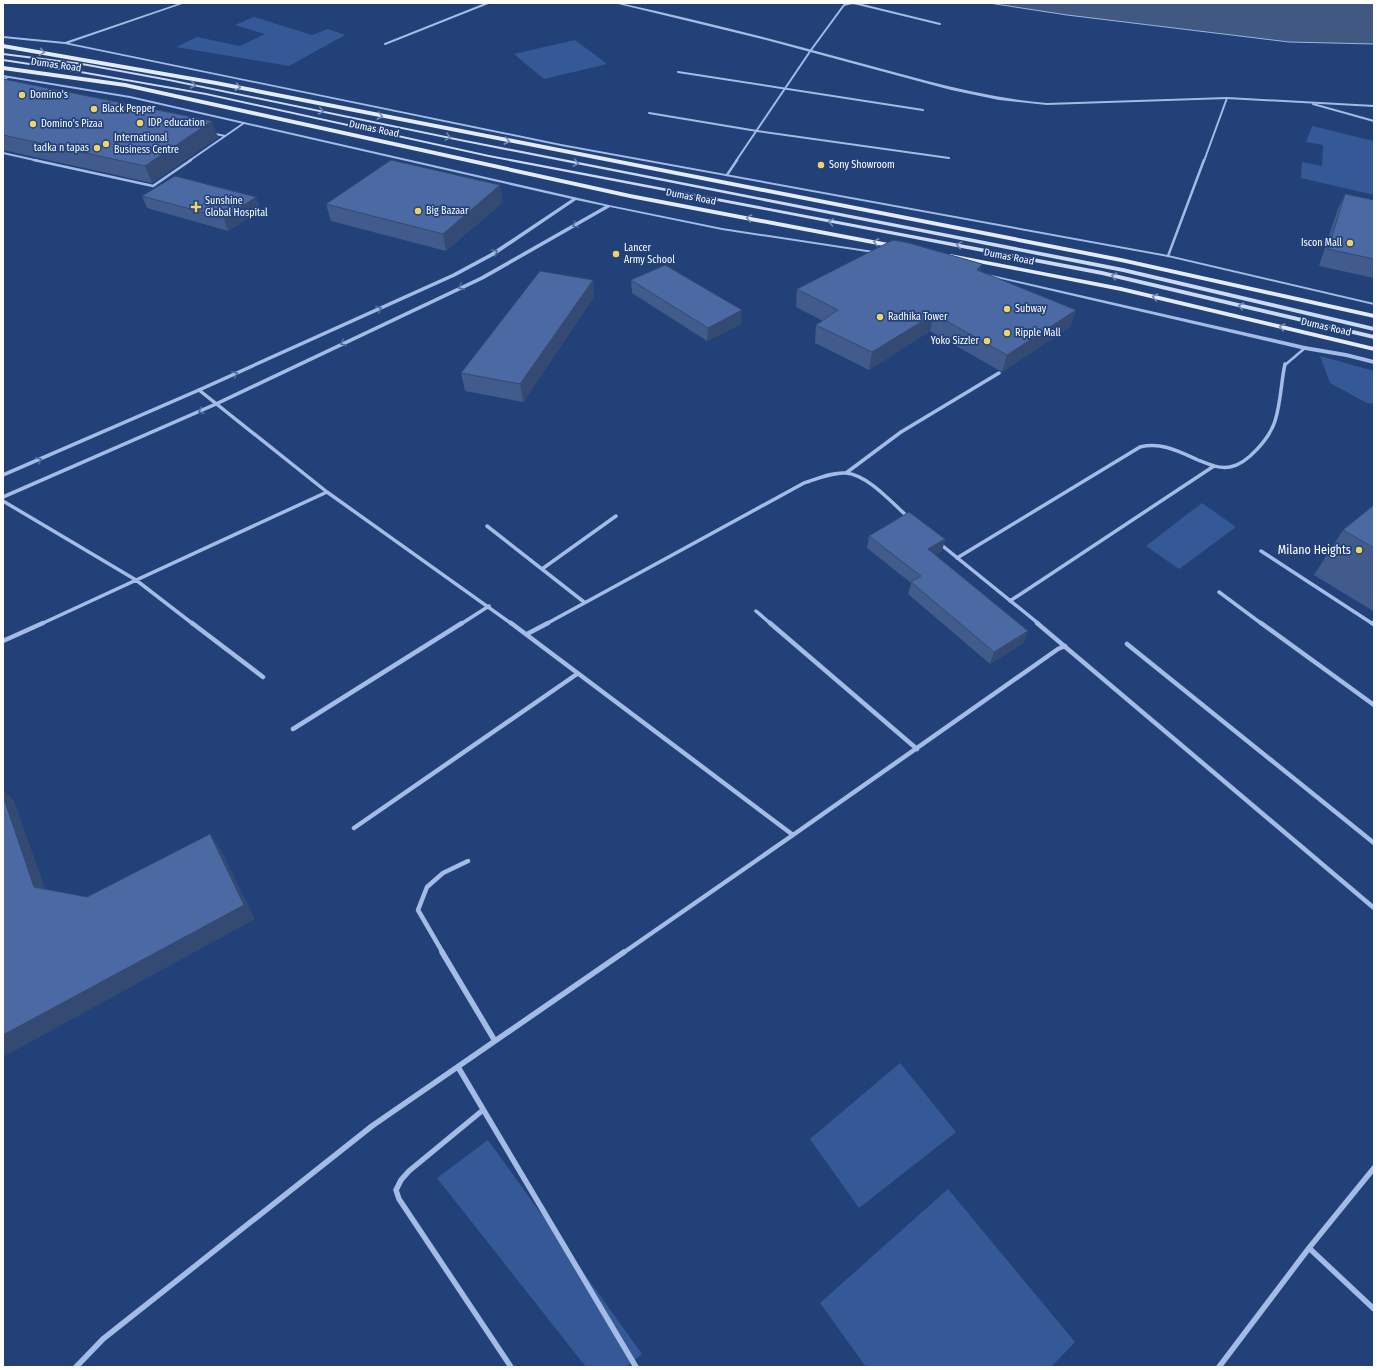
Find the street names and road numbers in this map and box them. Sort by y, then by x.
street label: Dumas Road [30,56,82,74]
street label: Dumas Road [348,118,400,140]
street label: Dumas Road [665,186,717,208]
street label: Dumas Road [983,246,1035,268]
street label: Dumas Road [1300,315,1352,339]

